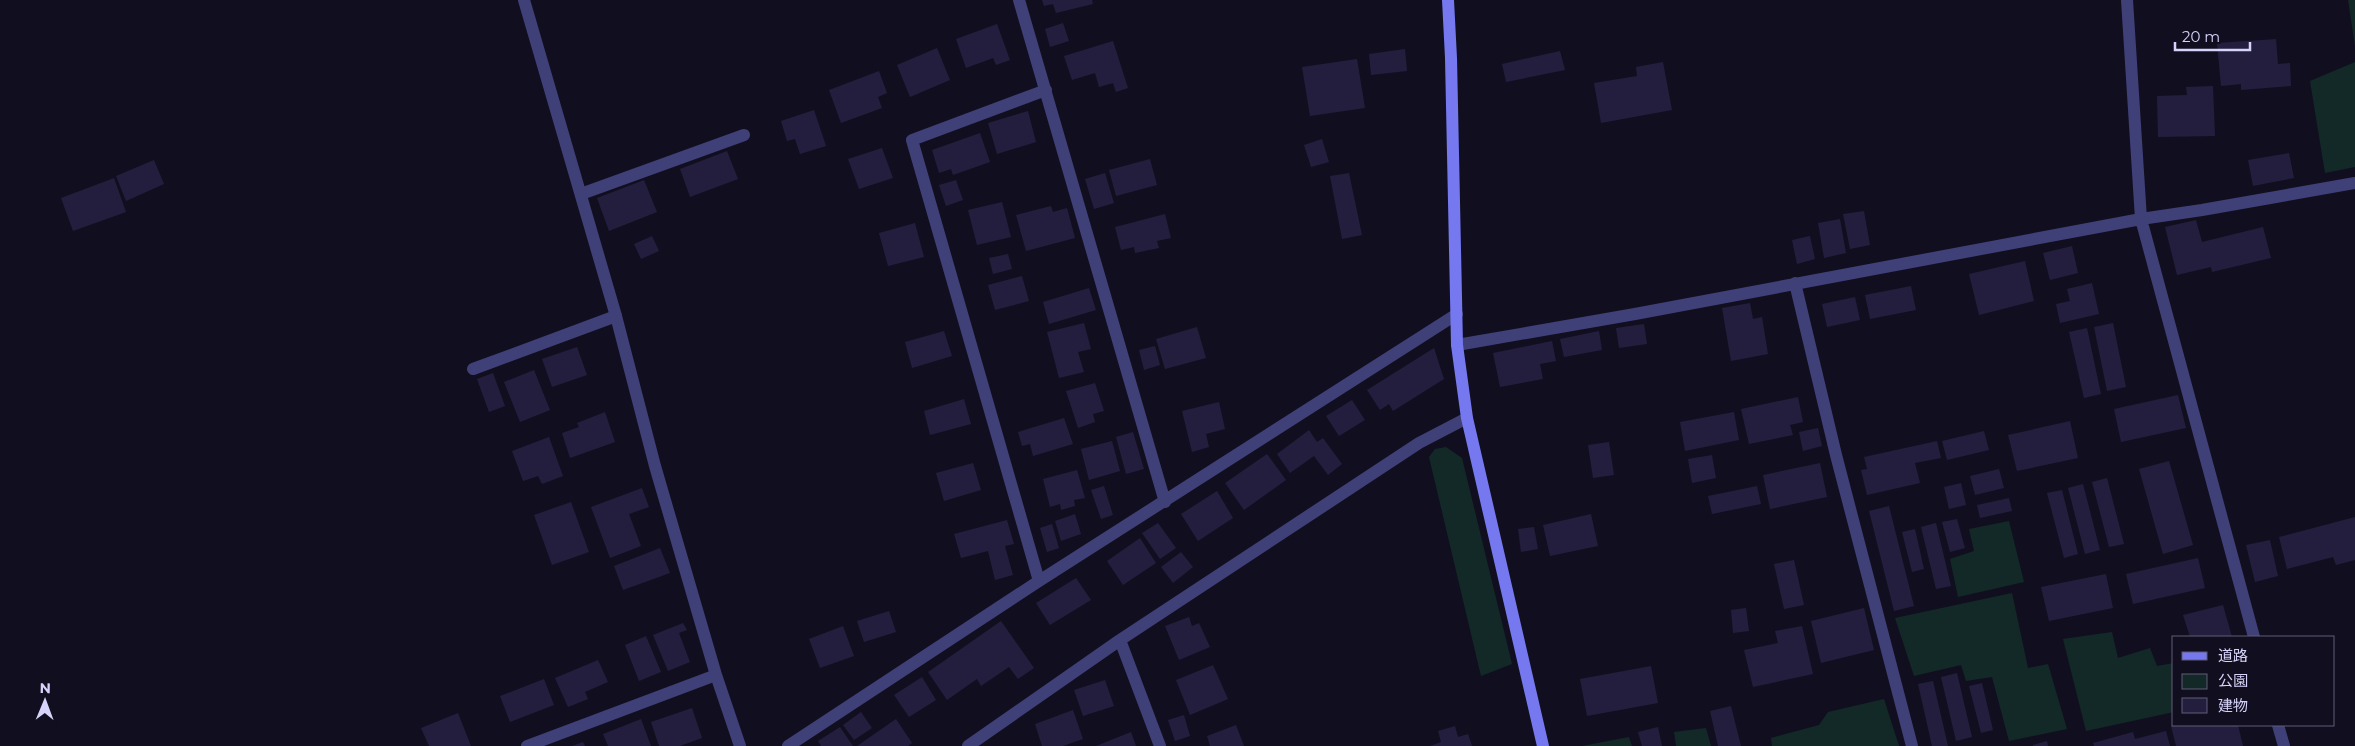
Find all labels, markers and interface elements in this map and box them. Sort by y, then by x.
scale bar [2175,20,2250,52]
text: 20 m [2182,27,2220,46]
legend [2172,636,2335,726]
text: 道路 [2218,646,2248,665]
text: 公園 [2218,671,2248,690]
north arrow [20,676,70,726]
text: N [39,679,51,697]
text: 建物 [2218,696,2248,715]

